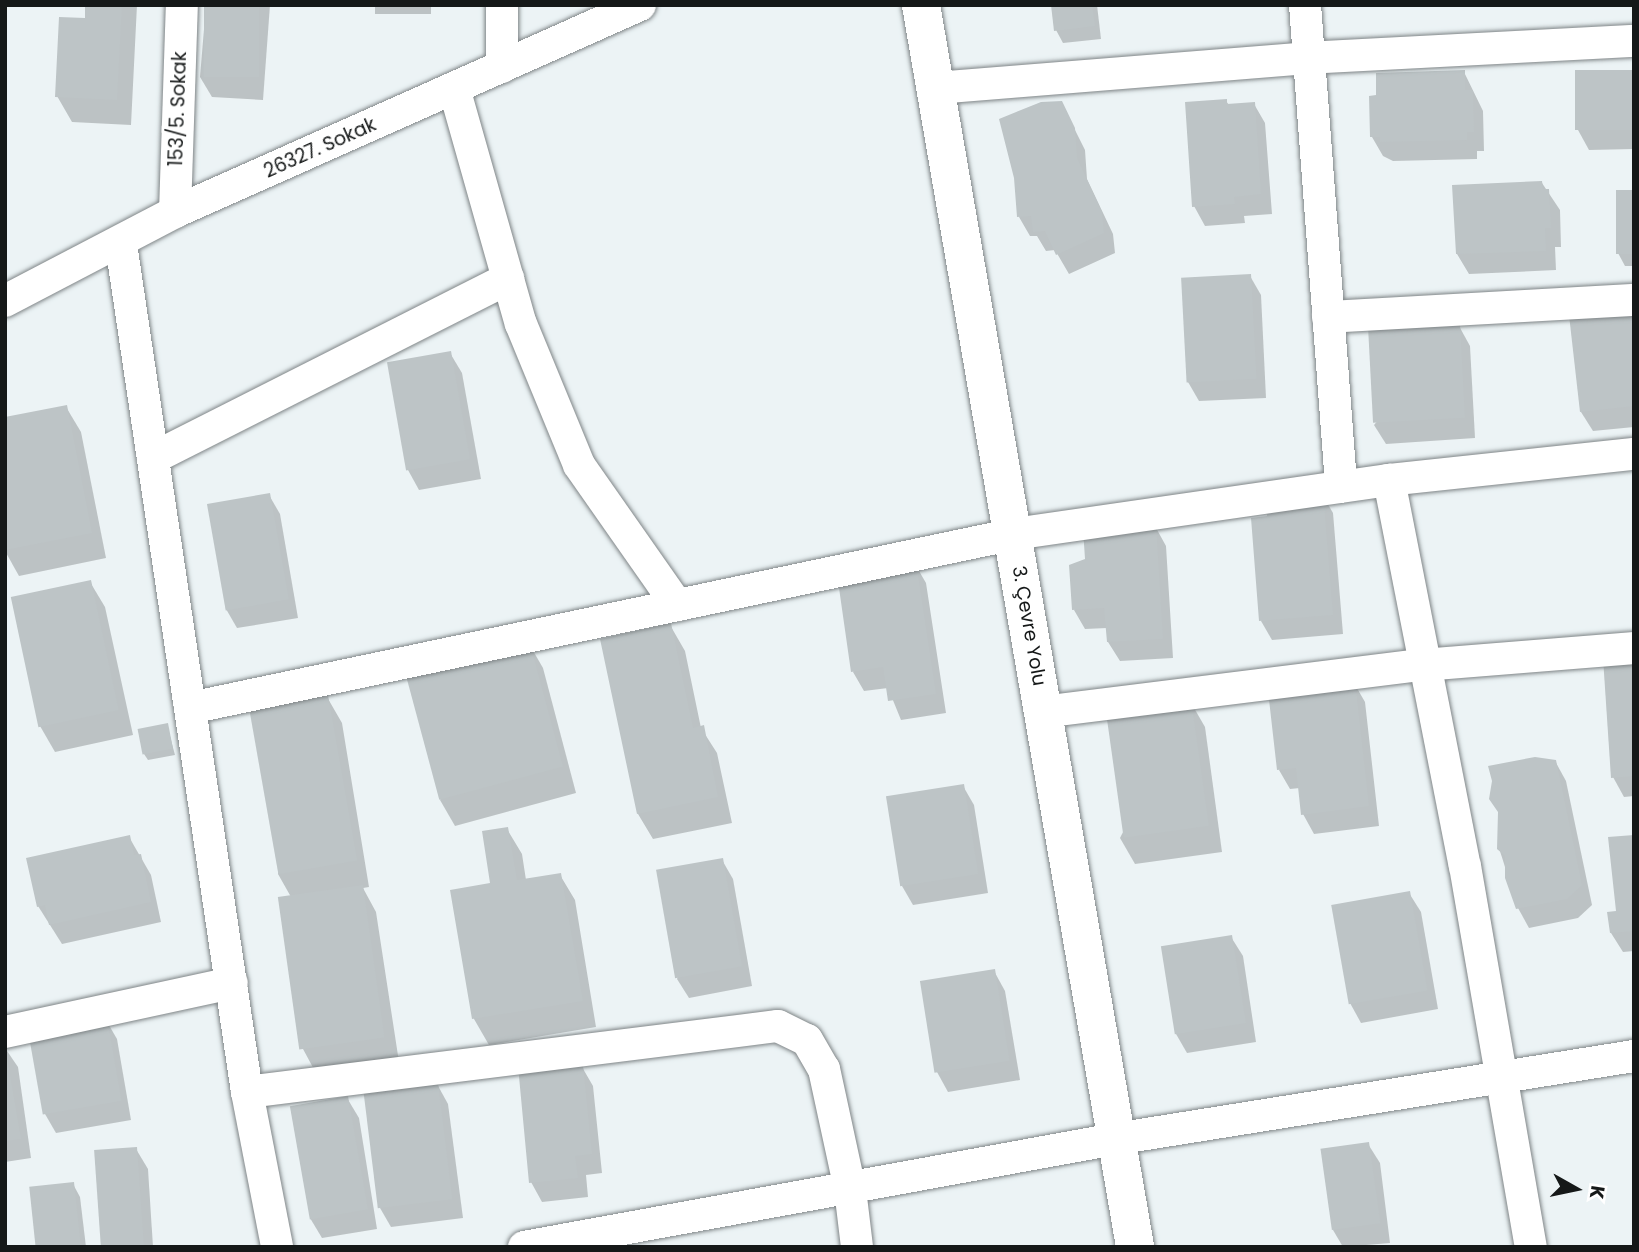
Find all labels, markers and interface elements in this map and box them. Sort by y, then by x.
street label: 153/5. Sokak [165,51,191,167]
street label: 26327. Sokak [260,113,380,183]
street label: 3. Çevre Yolu [1007,564,1051,688]
north arrow [1541,1154,1611,1224]
text: K [1583,1184,1612,1201]

